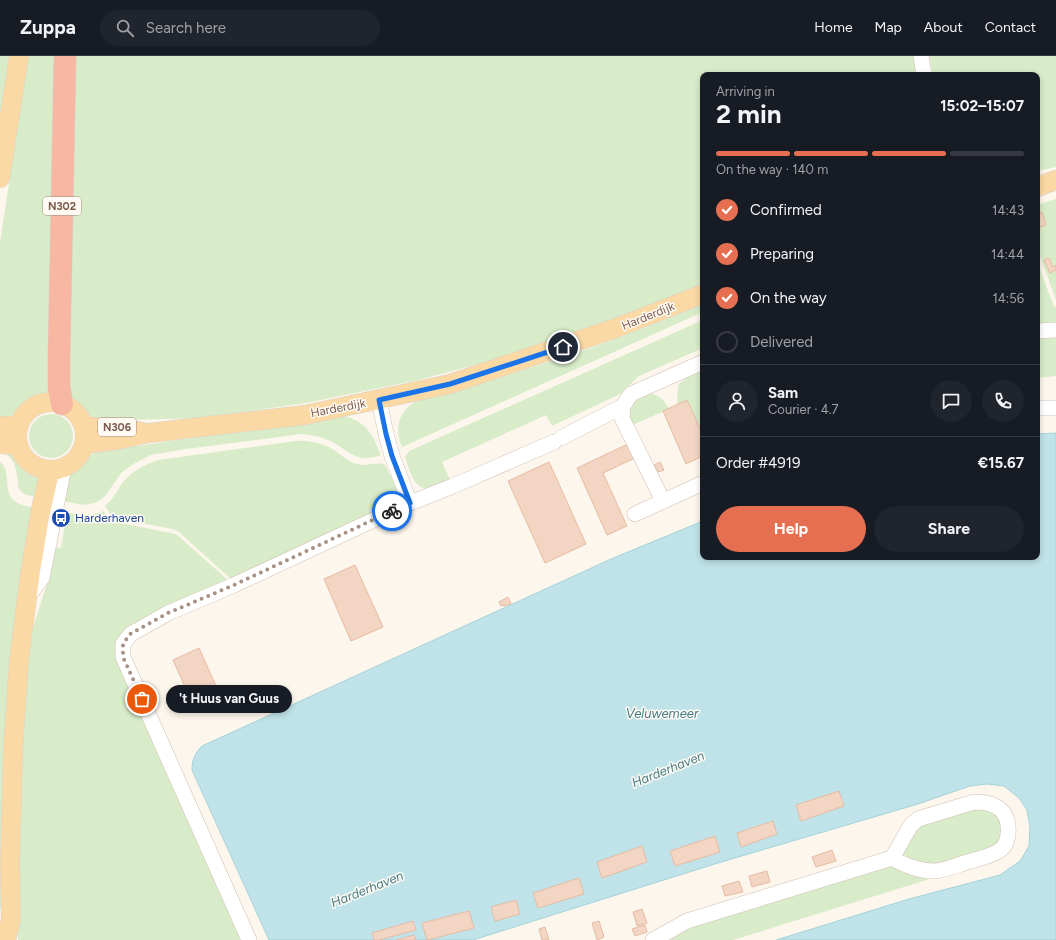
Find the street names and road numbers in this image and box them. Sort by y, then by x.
road number: N302 [43,197,81,215]
street label: Harderdijk [620,299,677,333]
street label: Harderdijk [309,396,367,420]
road number: N306 [98,418,136,436]

